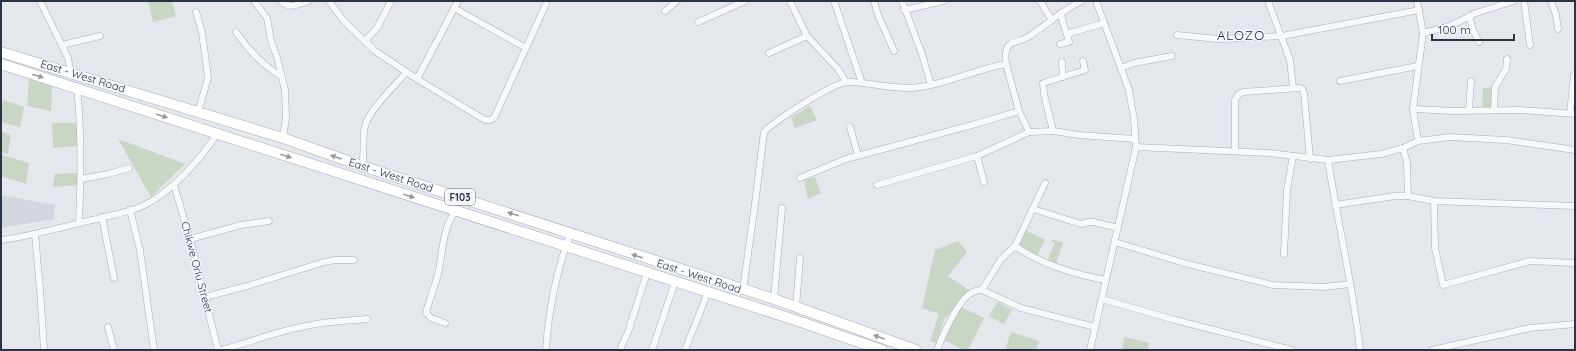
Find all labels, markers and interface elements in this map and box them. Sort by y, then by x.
scale bar [1432,16,1514,42]
text: 100 m [1438,22,1471,37]
district label: ALOZO [1217,27,1265,43]
street label: East - West Road [39,56,127,96]
one-way arrow [33,73,45,79]
one-way arrow [156,113,168,119]
one-way arrow [280,153,292,159]
one-way arrow [330,154,342,160]
street label: East - West Road [347,155,435,195]
road number: F103 [445,189,475,205]
one-way arrow [404,193,416,199]
one-way arrow [507,211,519,217]
street label: Chikwe Orlu Street [178,220,216,314]
one-way arrow [630,252,642,258]
street label: East - West Road [655,256,743,296]
one-way arrow [873,334,885,340]

